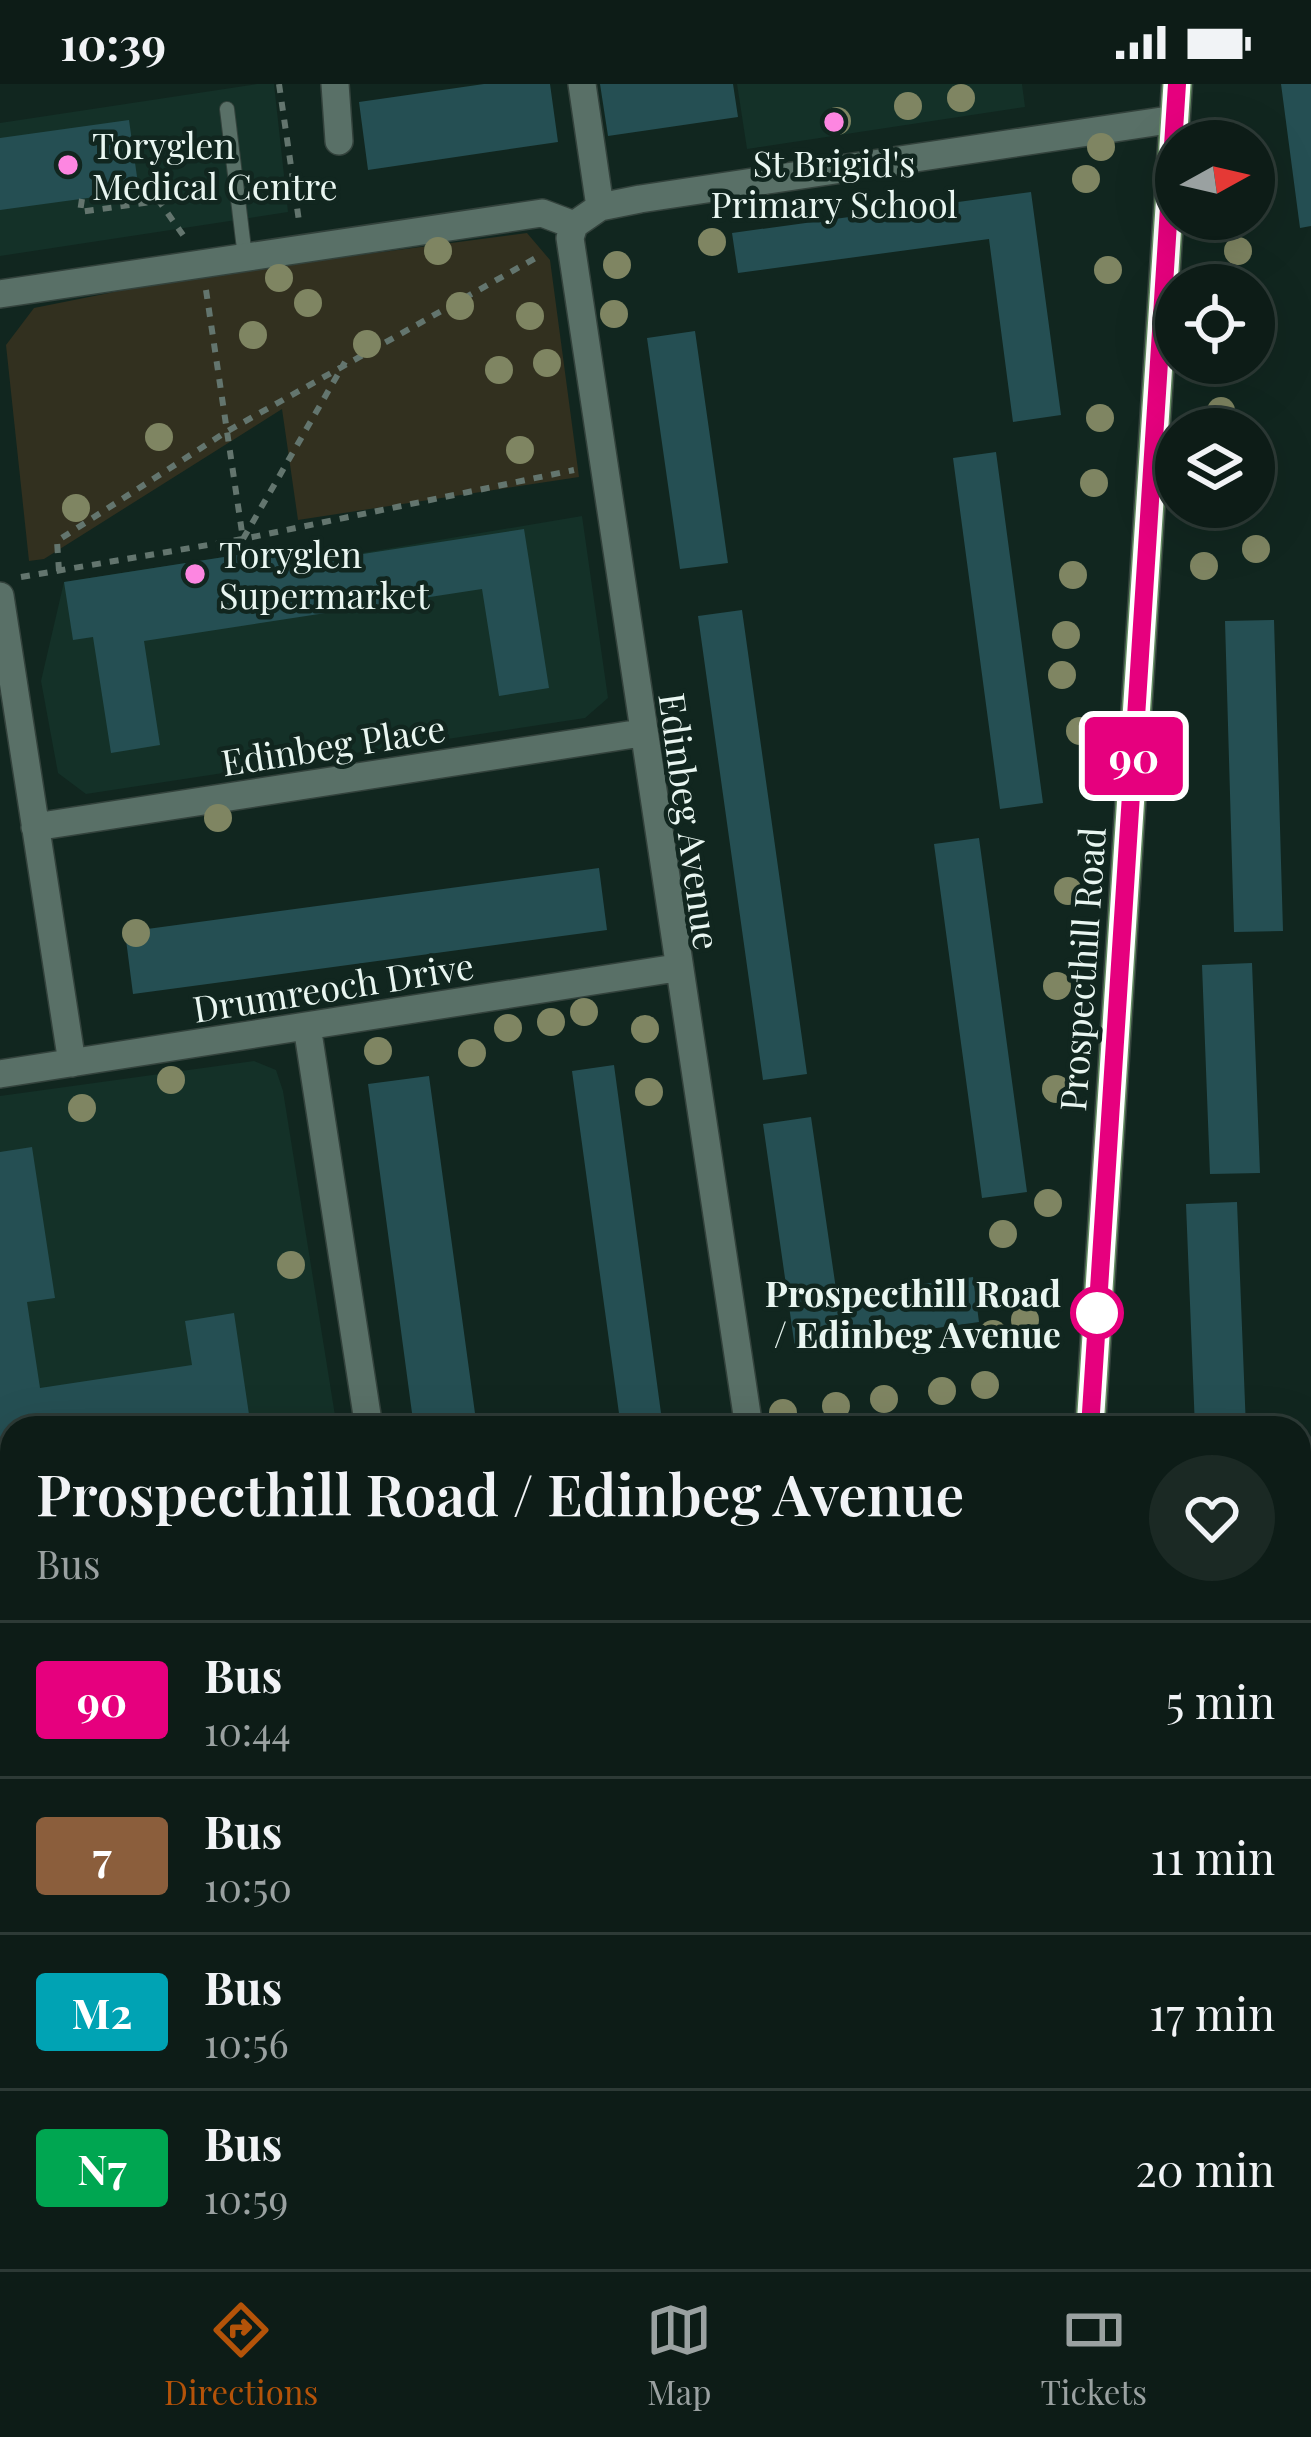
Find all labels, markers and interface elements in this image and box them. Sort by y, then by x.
text: 10:39 [60,12,166,72]
marker: St Brigid's Primary School [821,109,847,135]
place label: Toryglen Medical Centre [92,120,338,209]
north arrow [1155,120,1275,240]
map controls [1155,120,1275,528]
place label: St Brigid's Primary School [710,138,958,227]
marker: Toryglen Medical Centre [55,152,81,178]
button: locate [1155,264,1275,384]
button: layers [1155,408,1275,528]
place label: Toryglen Supermarket [219,529,431,618]
marker: Toryglen Supermarket [182,561,208,587]
street label: Edinbeg Avenue [649,689,733,953]
street label: Edinbeg Place [218,703,448,785]
line badge: 90 [1080,717,1188,795]
text: 90 [1109,728,1159,784]
street label: Prospecthill Road [1047,825,1115,1113]
street label: Drumreoch Drive [189,940,477,1032]
place label: Prospecthill Road / Edinbeg Avenue [765,1268,1061,1357]
marker: Prospecthill Road / Edinbeg Avenue [1072,1288,1122,1338]
text: Prospecthill Road / Edinbeg Avenue [36,1454,964,1530]
button: heart [1149,1455,1275,1581]
text: Bus [36,1537,100,1589]
text: Bus [204,1644,282,1704]
text: 5 min [1166,1670,1275,1730]
text: 90 [77,1672,127,1728]
text: 10:44 [204,1704,291,1756]
text: Bus [204,1800,282,1860]
text: 11 min [1150,1826,1275,1886]
text: 7 [92,1828,112,1884]
text: 10:50 [204,1860,292,1912]
text: Bus [204,1956,282,2016]
text: 17 min [1149,1982,1275,2042]
text: M2 [72,1984,132,2040]
text: 10:56 [204,2016,289,2068]
text: Bus [204,2112,282,2172]
text: 20 min [1135,2138,1275,2198]
text: N7 [77,2140,127,2196]
text: 10:59 [204,2172,288,2224]
tab: Directions [164,2297,318,2413]
tab: Map [646,2297,712,2413]
tab: Tickets [1040,2297,1147,2413]

